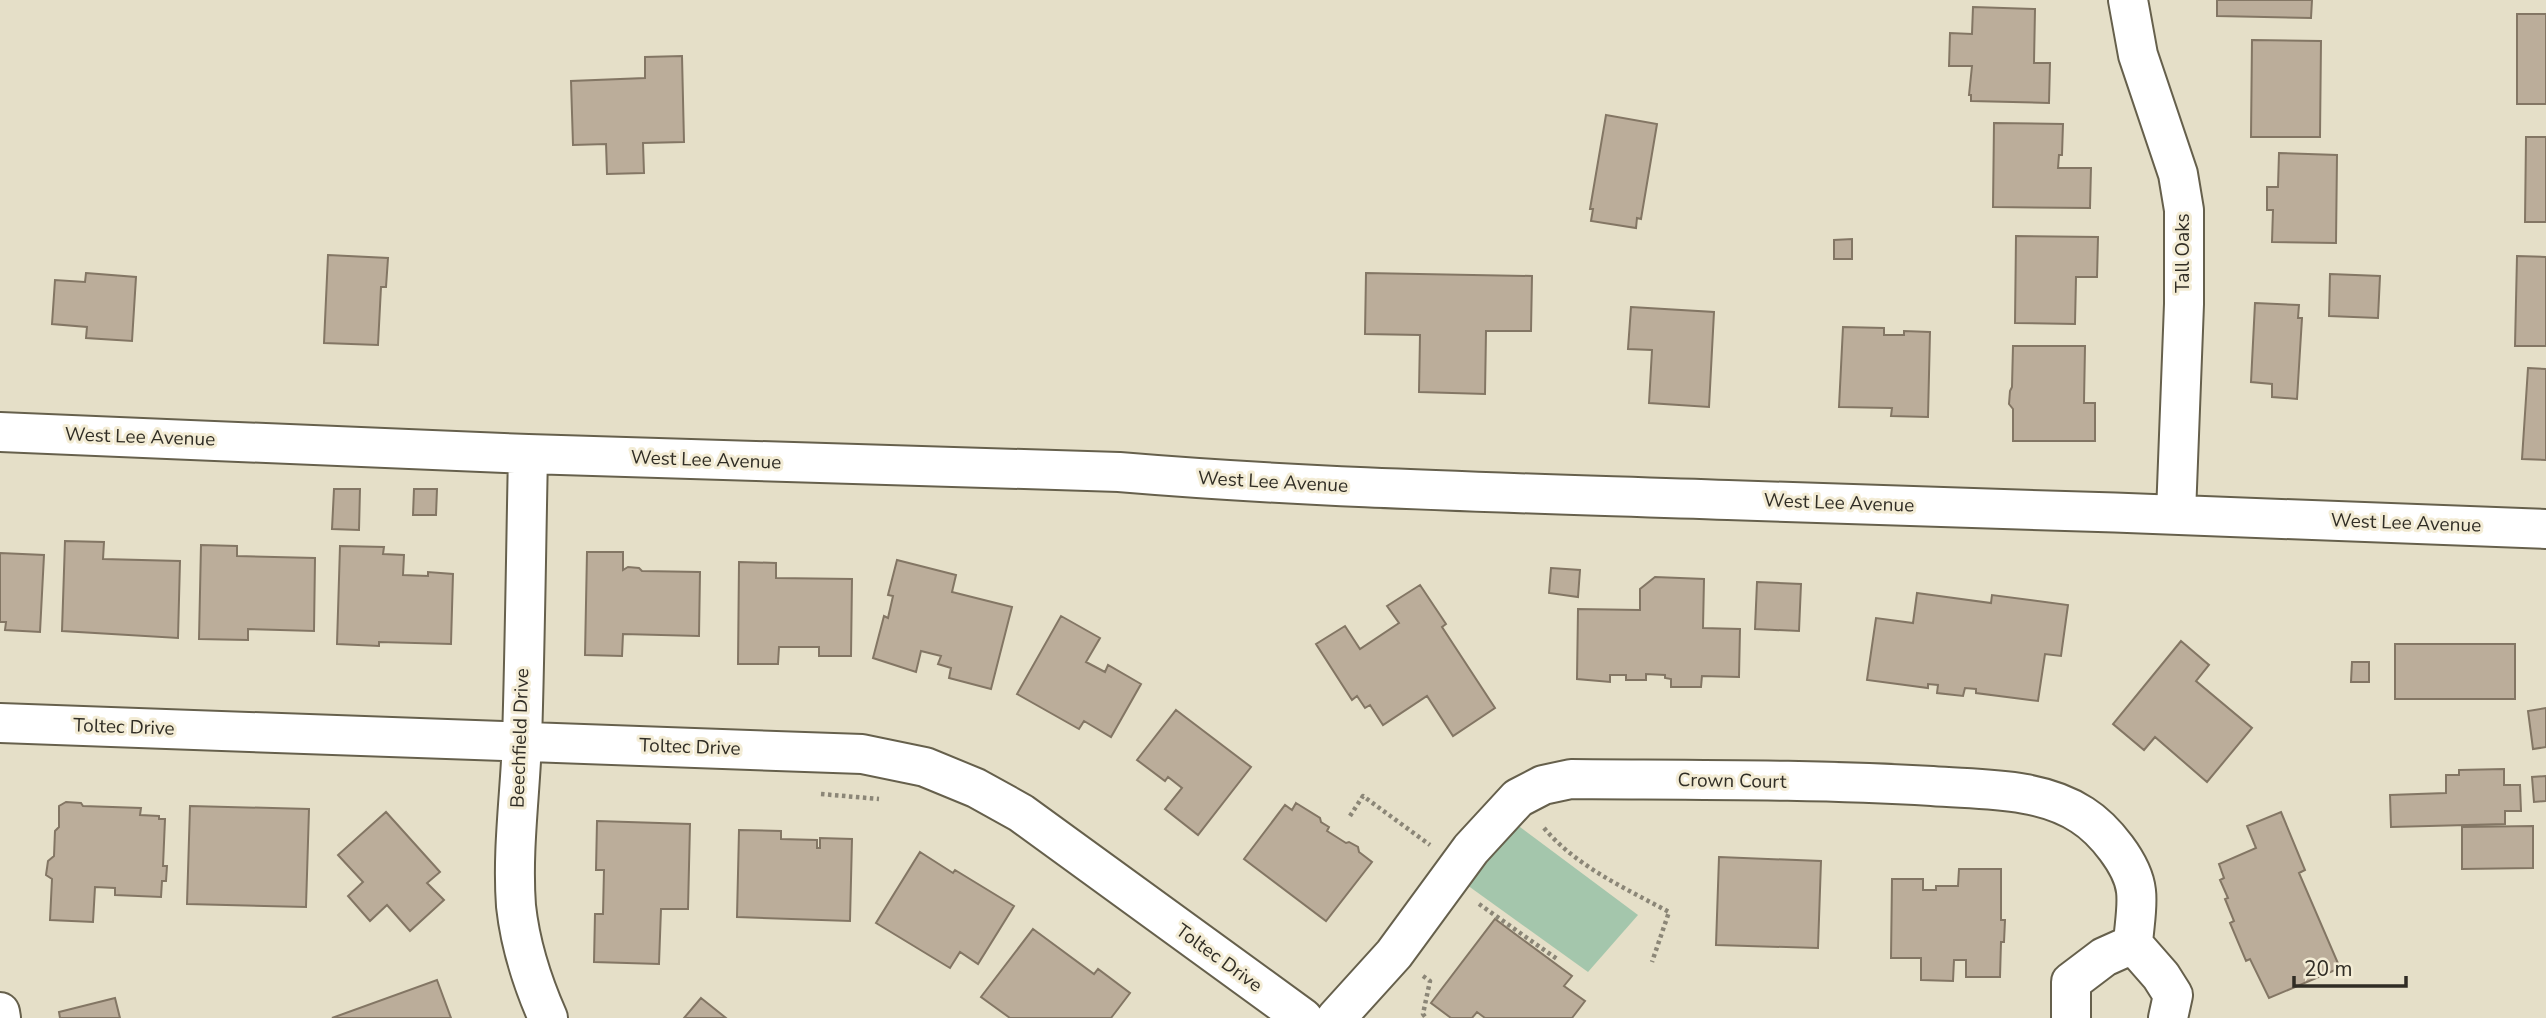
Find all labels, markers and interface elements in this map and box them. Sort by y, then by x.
street label: Tall Oaks [2170,213,2196,293]
street label: West Lee Avenue [64,421,216,453]
street label: West Lee Avenue [630,444,782,476]
street label: West Lee Avenue [1197,465,1349,499]
street label: West Lee Avenue [1763,487,1915,519]
street label: West Lee Avenue [2330,507,2482,539]
street label: Beechfield Drive [505,668,535,808]
street label: Toltec Drive [73,712,175,742]
street label: Toltec Drive [639,732,741,762]
street label: Crown Court [1677,767,1787,795]
street label: Toltec Drive [1170,918,1268,998]
scale bar [2294,944,2406,988]
text: 20 m [2304,955,2353,983]

